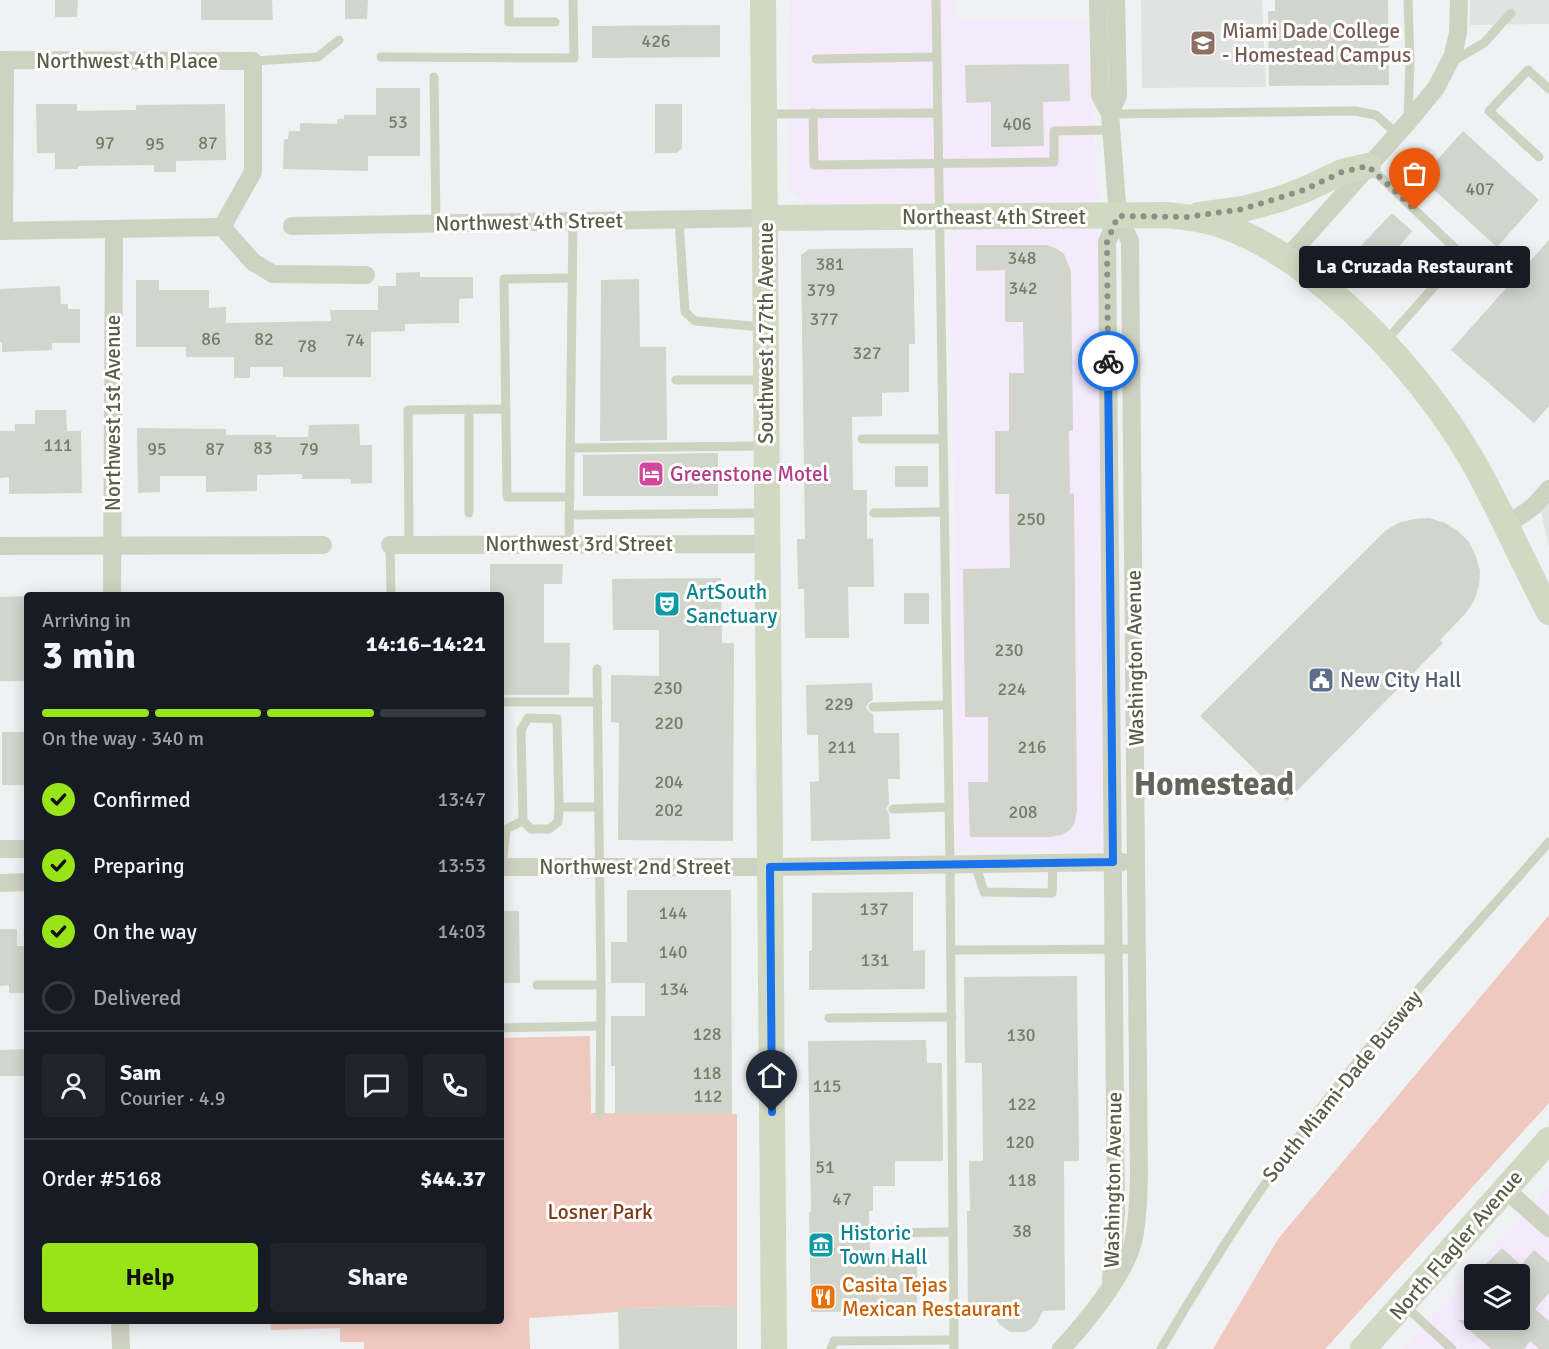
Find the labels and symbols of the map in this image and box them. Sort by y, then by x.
place label: Miami Dade College - Homestead Campus [1222,18,1411,68]
school or university icon: Miami Dade College - Homestead Campus [1188,28,1218,58]
house number: 426 [641,30,671,52]
street label: Northwest 4th Place [36,48,218,74]
house number: 53 [388,111,408,133]
house number: 406 [1002,113,1032,135]
house number: 97 [95,132,115,154]
house number: 87 [198,132,218,154]
house number: 95 [145,133,165,155]
pin [1389,148,1440,210]
house number: 407 [1465,178,1495,200]
street label: Northeast 4th Street [902,204,1086,230]
street label: Northwest 4th Street [435,207,623,237]
street label: Southwest 177th Avenue [753,222,779,444]
callout: La Cruzada Restaurant [1300,246,1530,288]
house number: 348 [1007,247,1037,269]
house number: 381 [815,253,845,275]
house number: 342 [1008,277,1038,299]
house number: 379 [806,279,836,301]
house number: 377 [809,308,839,330]
street label: Northwest 1st Avenue [100,315,126,511]
house number: 86 [201,328,221,350]
house number: 82 [254,328,274,350]
house number: 74 [345,329,365,351]
courier [1078,331,1138,391]
house number: 78 [297,335,317,357]
house number: 327 [852,342,882,364]
house number: 111 [43,434,73,456]
house number: 83 [253,437,273,459]
house number: 95 [147,438,167,460]
house number: 87 [205,438,225,460]
house number: 79 [299,438,319,460]
hotel icon: Greenstone Motel [636,459,666,489]
place label: Greenstone Motel [670,461,829,487]
house number: 250 [1016,508,1046,530]
street label: Northwest 3rd Street [485,531,673,557]
street label: Washington Avenue [1120,570,1150,746]
place label: ArtSouth Sanctuary [686,579,777,629]
theatre icon: ArtSouth Sanctuary [652,589,682,619]
house number: 230 [994,639,1024,661]
public building icon: New City Hall [1306,665,1336,695]
place label: New City Hall [1340,667,1461,693]
house number: 230 [653,677,683,699]
house number: 224 [997,678,1027,700]
house number: 229 [824,693,854,715]
house number: 220 [654,712,684,734]
house number: 211 [827,736,857,758]
house number: 216 [1017,736,1047,758]
district label: Homestead [1134,764,1294,805]
house number: 204 [654,771,684,793]
house number: 202 [654,799,684,821]
house number: 208 [1008,801,1038,823]
street label: Northwest 2nd Street [539,854,731,880]
house number: 137 [859,898,889,920]
house number: 144 [658,902,688,924]
house number: 140 [658,941,688,963]
house number: 131 [860,949,890,971]
house number: 134 [659,978,689,1000]
street label: South Miami-Dade Busway [1257,985,1428,1187]
house number: 128 [692,1023,722,1045]
house number: 130 [1006,1024,1036,1046]
pin [746,1050,797,1112]
house number: 118 [692,1062,722,1084]
house number: 115 [812,1075,842,1097]
house number: 112 [693,1085,723,1107]
street label: Washington Avenue [1098,1092,1128,1268]
house number: 122 [1007,1093,1037,1115]
house number: 120 [1005,1131,1035,1153]
house number: 51 [815,1156,835,1178]
street label: North Flagler Avenue [1384,1165,1528,1325]
house number: 118 [1007,1169,1037,1191]
house number: 47 [832,1188,852,1210]
park label: Losner Park [547,1199,653,1225]
place label: Historic Town Hall [840,1220,927,1270]
house number: 38 [1012,1220,1032,1242]
museum icon: Historic Town Hall [806,1230,836,1260]
place label: Casita Tejas Mexican Restaurant [842,1272,1020,1322]
restaurant icon: Casita Tejas Mexican Restaurant [808,1282,838,1312]

